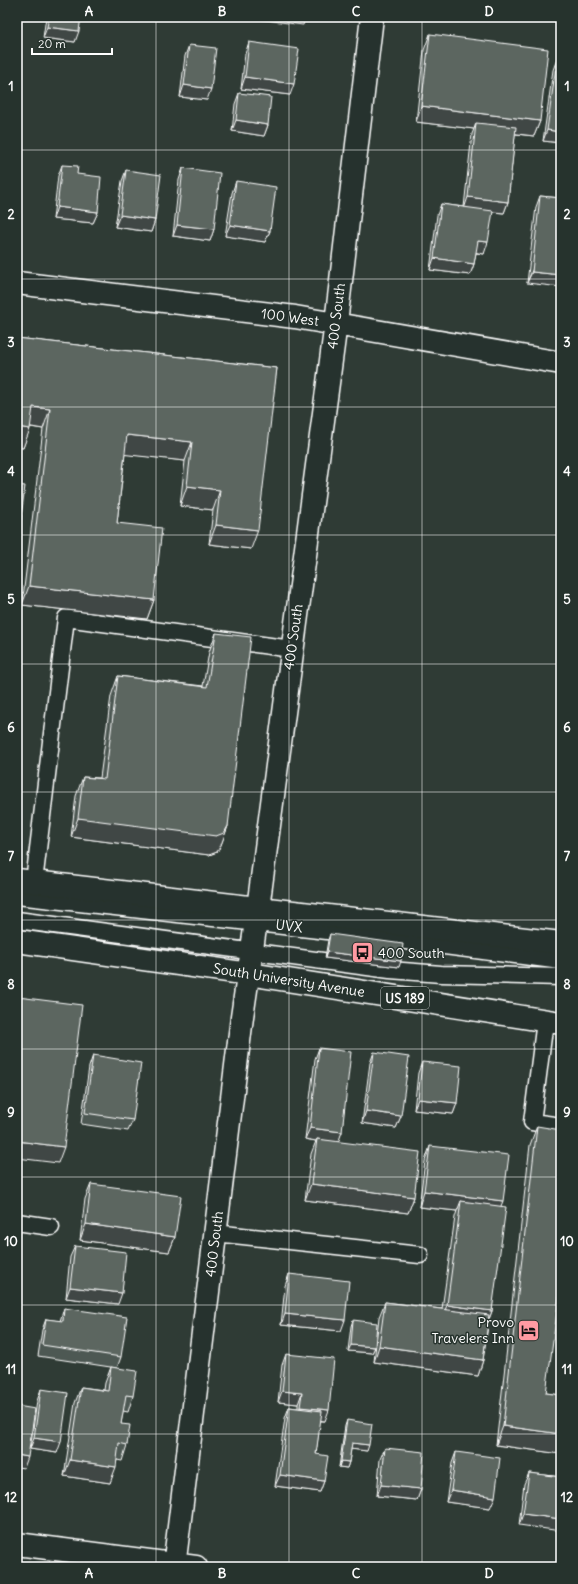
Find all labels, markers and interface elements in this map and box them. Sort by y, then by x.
text: A [85,3,94,20]
text: B [218,3,227,20]
text: C [352,3,361,20]
text: D [484,3,494,20]
scale bar [32,30,112,56]
text: 20 m [38,36,66,51]
text: 1 [8,78,14,95]
text: 1 [564,78,570,95]
text: 2 [7,206,15,223]
text: 2 [563,206,571,223]
street label: 400 South [323,282,349,350]
street label: 100 West [260,304,320,330]
text: 3 [7,334,15,351]
text: 3 [563,334,571,351]
text: 4 [7,463,15,480]
text: 4 [563,463,571,480]
text: 5 [7,591,15,608]
text: 5 [563,591,571,608]
street label: 400 South [279,603,307,671]
text: 6 [7,719,15,736]
text: 6 [563,719,571,736]
text: 7 [8,848,15,865]
text: 7 [564,848,571,865]
street label: UVX [274,915,304,937]
bus stop icon: 400 South [349,940,375,966]
place label: 400 South [378,944,444,962]
street label: South University Avenue [212,959,366,1001]
text: 8 [7,976,15,993]
text: 8 [563,976,571,993]
road number: US 189 [381,987,429,1009]
text: 9 [7,1104,15,1121]
text: 9 [563,1104,571,1121]
street label: 400 South [201,1210,227,1278]
text: 10 [4,1233,18,1250]
text: 10 [560,1233,574,1250]
place label: Provo Travelers Inn [431,1313,514,1347]
hotel icon: Provo Travelers Inn [516,1317,542,1343]
text: 11 [6,1361,16,1378]
text: 11 [562,1361,572,1378]
text: 12 [5,1489,17,1506]
text: 12 [561,1489,573,1506]
text: A [85,1565,94,1582]
text: B [218,1565,227,1582]
text: C [352,1565,361,1582]
text: D [484,1565,494,1582]

